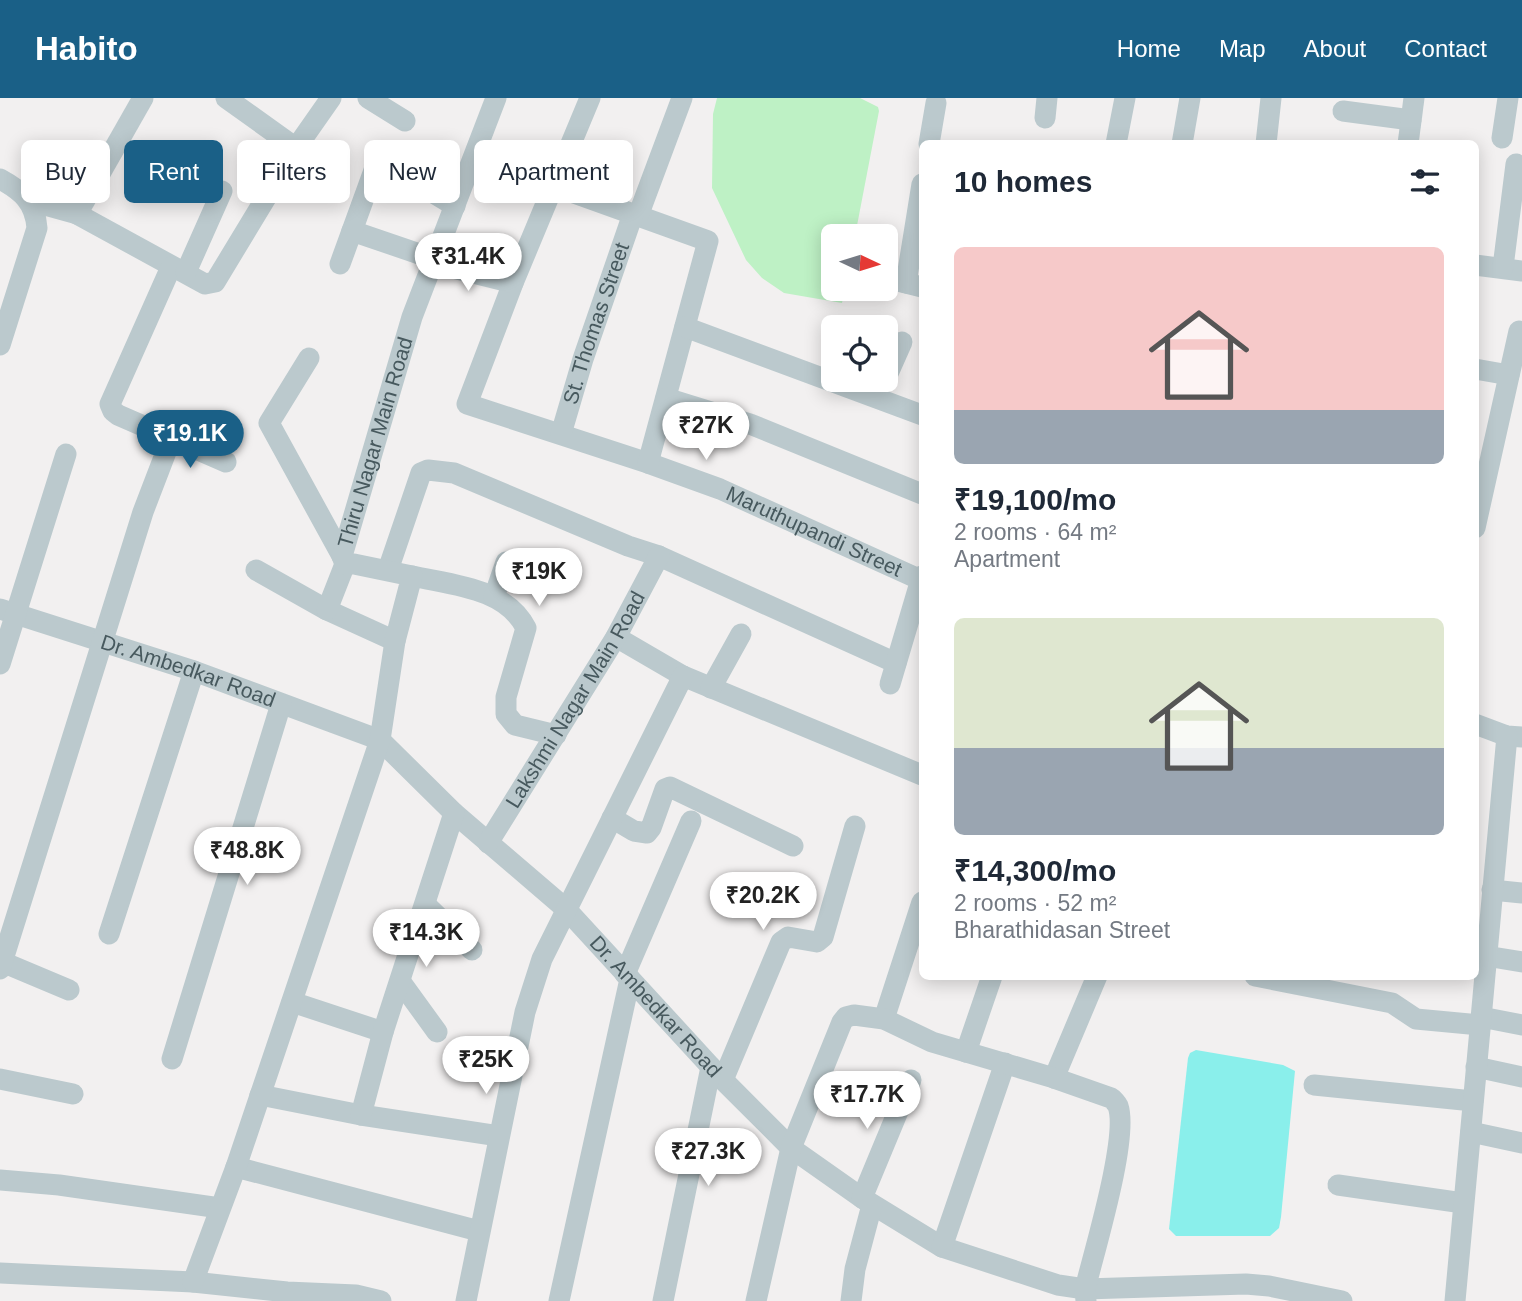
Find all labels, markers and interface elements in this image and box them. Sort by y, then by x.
text: Habito [35,30,138,67]
text: Home [1117,35,1181,62]
text: Map [1219,35,1266,62]
text: About [1304,35,1366,62]
text: Contact [1404,35,1487,62]
chip: Buy [21,140,110,203]
chip: Rent [124,140,223,203]
chip: Filters [237,140,350,203]
chip: New [364,140,460,203]
chip: Apartment [474,140,633,203]
icon: filters [1406,163,1444,201]
text: 10 homes [954,165,1092,198]
north arrow [821,224,898,301]
map controls [821,224,898,392]
pin: ₹31.4K [411,234,525,293]
street label: St. Thomas Street [558,239,633,407]
text: ₹31.4K [431,243,505,269]
icon: home [1136,292,1262,418]
button: locate [821,315,898,392]
street label: Thiru Nagar Main Road [333,334,417,550]
pin: ₹27K [665,402,747,462]
pin: ₹19.1K [133,410,247,470]
text: ₹27K [678,412,734,438]
text: ₹19.1K [153,420,227,446]
street label: Maruthupandi Street [723,481,906,581]
text: ₹19,100/mo [954,483,1116,516]
text: 2 rooms · 64 m² [954,519,1116,545]
text: Apartment [954,546,1060,572]
pin: ₹19K [498,548,580,608]
text: ₹19K [511,558,567,584]
street label: Lakshmi Nagar Main Road [501,587,649,812]
street label: Dr. Ambedkar Road [98,630,279,711]
icon: home [1136,663,1262,789]
pin: ₹48.8K [190,828,304,887]
text: ₹48.8K [210,837,284,863]
text: ₹14,300/mo [954,854,1116,887]
pin: ₹20.2K [706,872,820,932]
text: ₹20.2K [726,882,800,908]
text: 2 rooms · 52 m² [954,890,1116,916]
pin: ₹14.3K [369,910,483,969]
text: Bharathidasan Street [954,917,1170,943]
text: ₹14.3K [389,919,463,945]
street label: Dr. Ambedkar Road [585,931,726,1082]
pin: ₹25K [445,1037,527,1096]
text: ₹25K [458,1046,514,1072]
pin: ₹17.7K [810,1072,924,1131]
text: ₹17.7K [830,1081,904,1107]
pin: ₹27.3K [651,1128,765,1188]
text: ₹27.3K [671,1138,745,1164]

